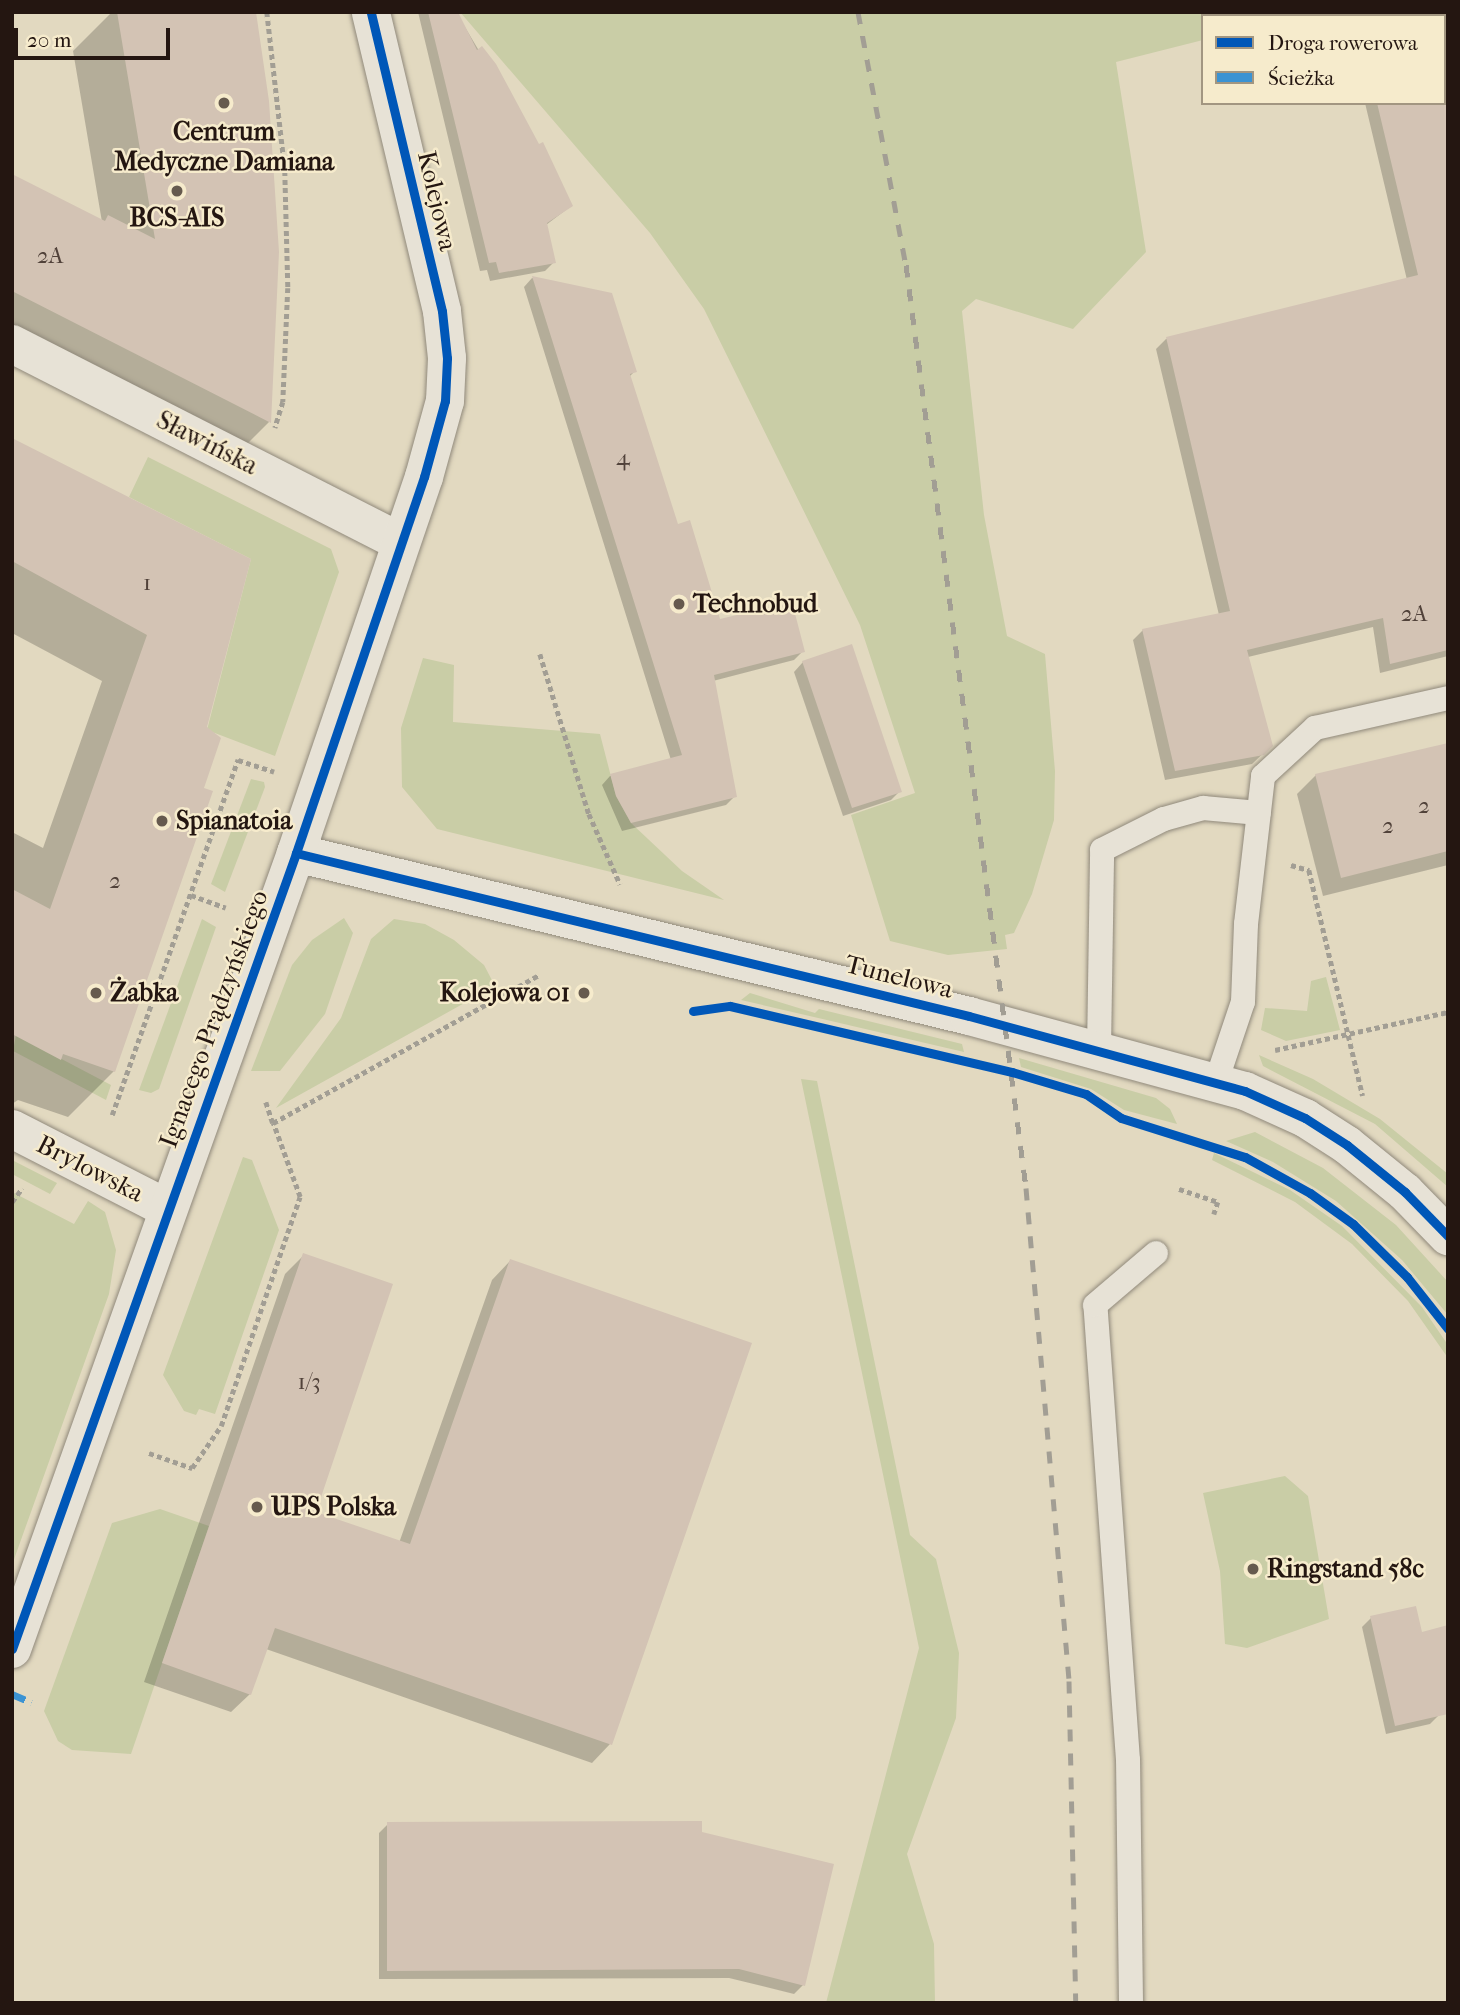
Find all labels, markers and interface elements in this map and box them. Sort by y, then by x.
scale bar [18,14,173,58]
legend [1201,14,1446,105]
text: 20 m [27,28,71,52]
text: Droga rowerowa [1268,31,1418,55]
text: Ścieżka [1268,66,1334,90]
marker: Centrum Medyczne Damiana [214,93,234,113]
place label: Centrum Medyczne Damiana [114,116,334,178]
street label: Kolejowa [410,148,464,254]
marker: BCS-AIS [169,183,185,199]
place label: BCS-AIS [129,202,225,234]
house number: 2A [37,242,63,270]
street label: Sławińska [151,404,263,482]
house number: 4 [616,444,630,472]
house number: 1 [143,569,151,597]
place label: Technobud [693,588,817,620]
marker: Technobud [671,596,687,612]
house number: 2A [1401,600,1427,628]
house number: 2 [1418,792,1430,820]
place label: Spianatoia [176,805,292,837]
house number: 2 [1382,812,1394,840]
marker: Spianatoia [154,813,170,829]
house number: 2 [109,867,121,895]
street label: Ignacego Prądzyńskiego [153,886,275,1152]
street label: Tunelowa [842,949,956,1005]
place label: Żabka [110,977,178,1009]
place label: Kolejowa 01 [439,977,570,1009]
marker: Żabka [88,985,104,1001]
marker: Kolejowa 01 [576,985,592,1001]
street label: Brylowska [31,1129,149,1209]
house number: 1/3 [297,1368,321,1396]
place label: UPS Polska [271,1491,396,1523]
marker: UPS Polska [249,1499,265,1515]
place label: Ringstand 58c [1267,1553,1424,1585]
marker: Ringstand 58c [1245,1561,1261,1577]

